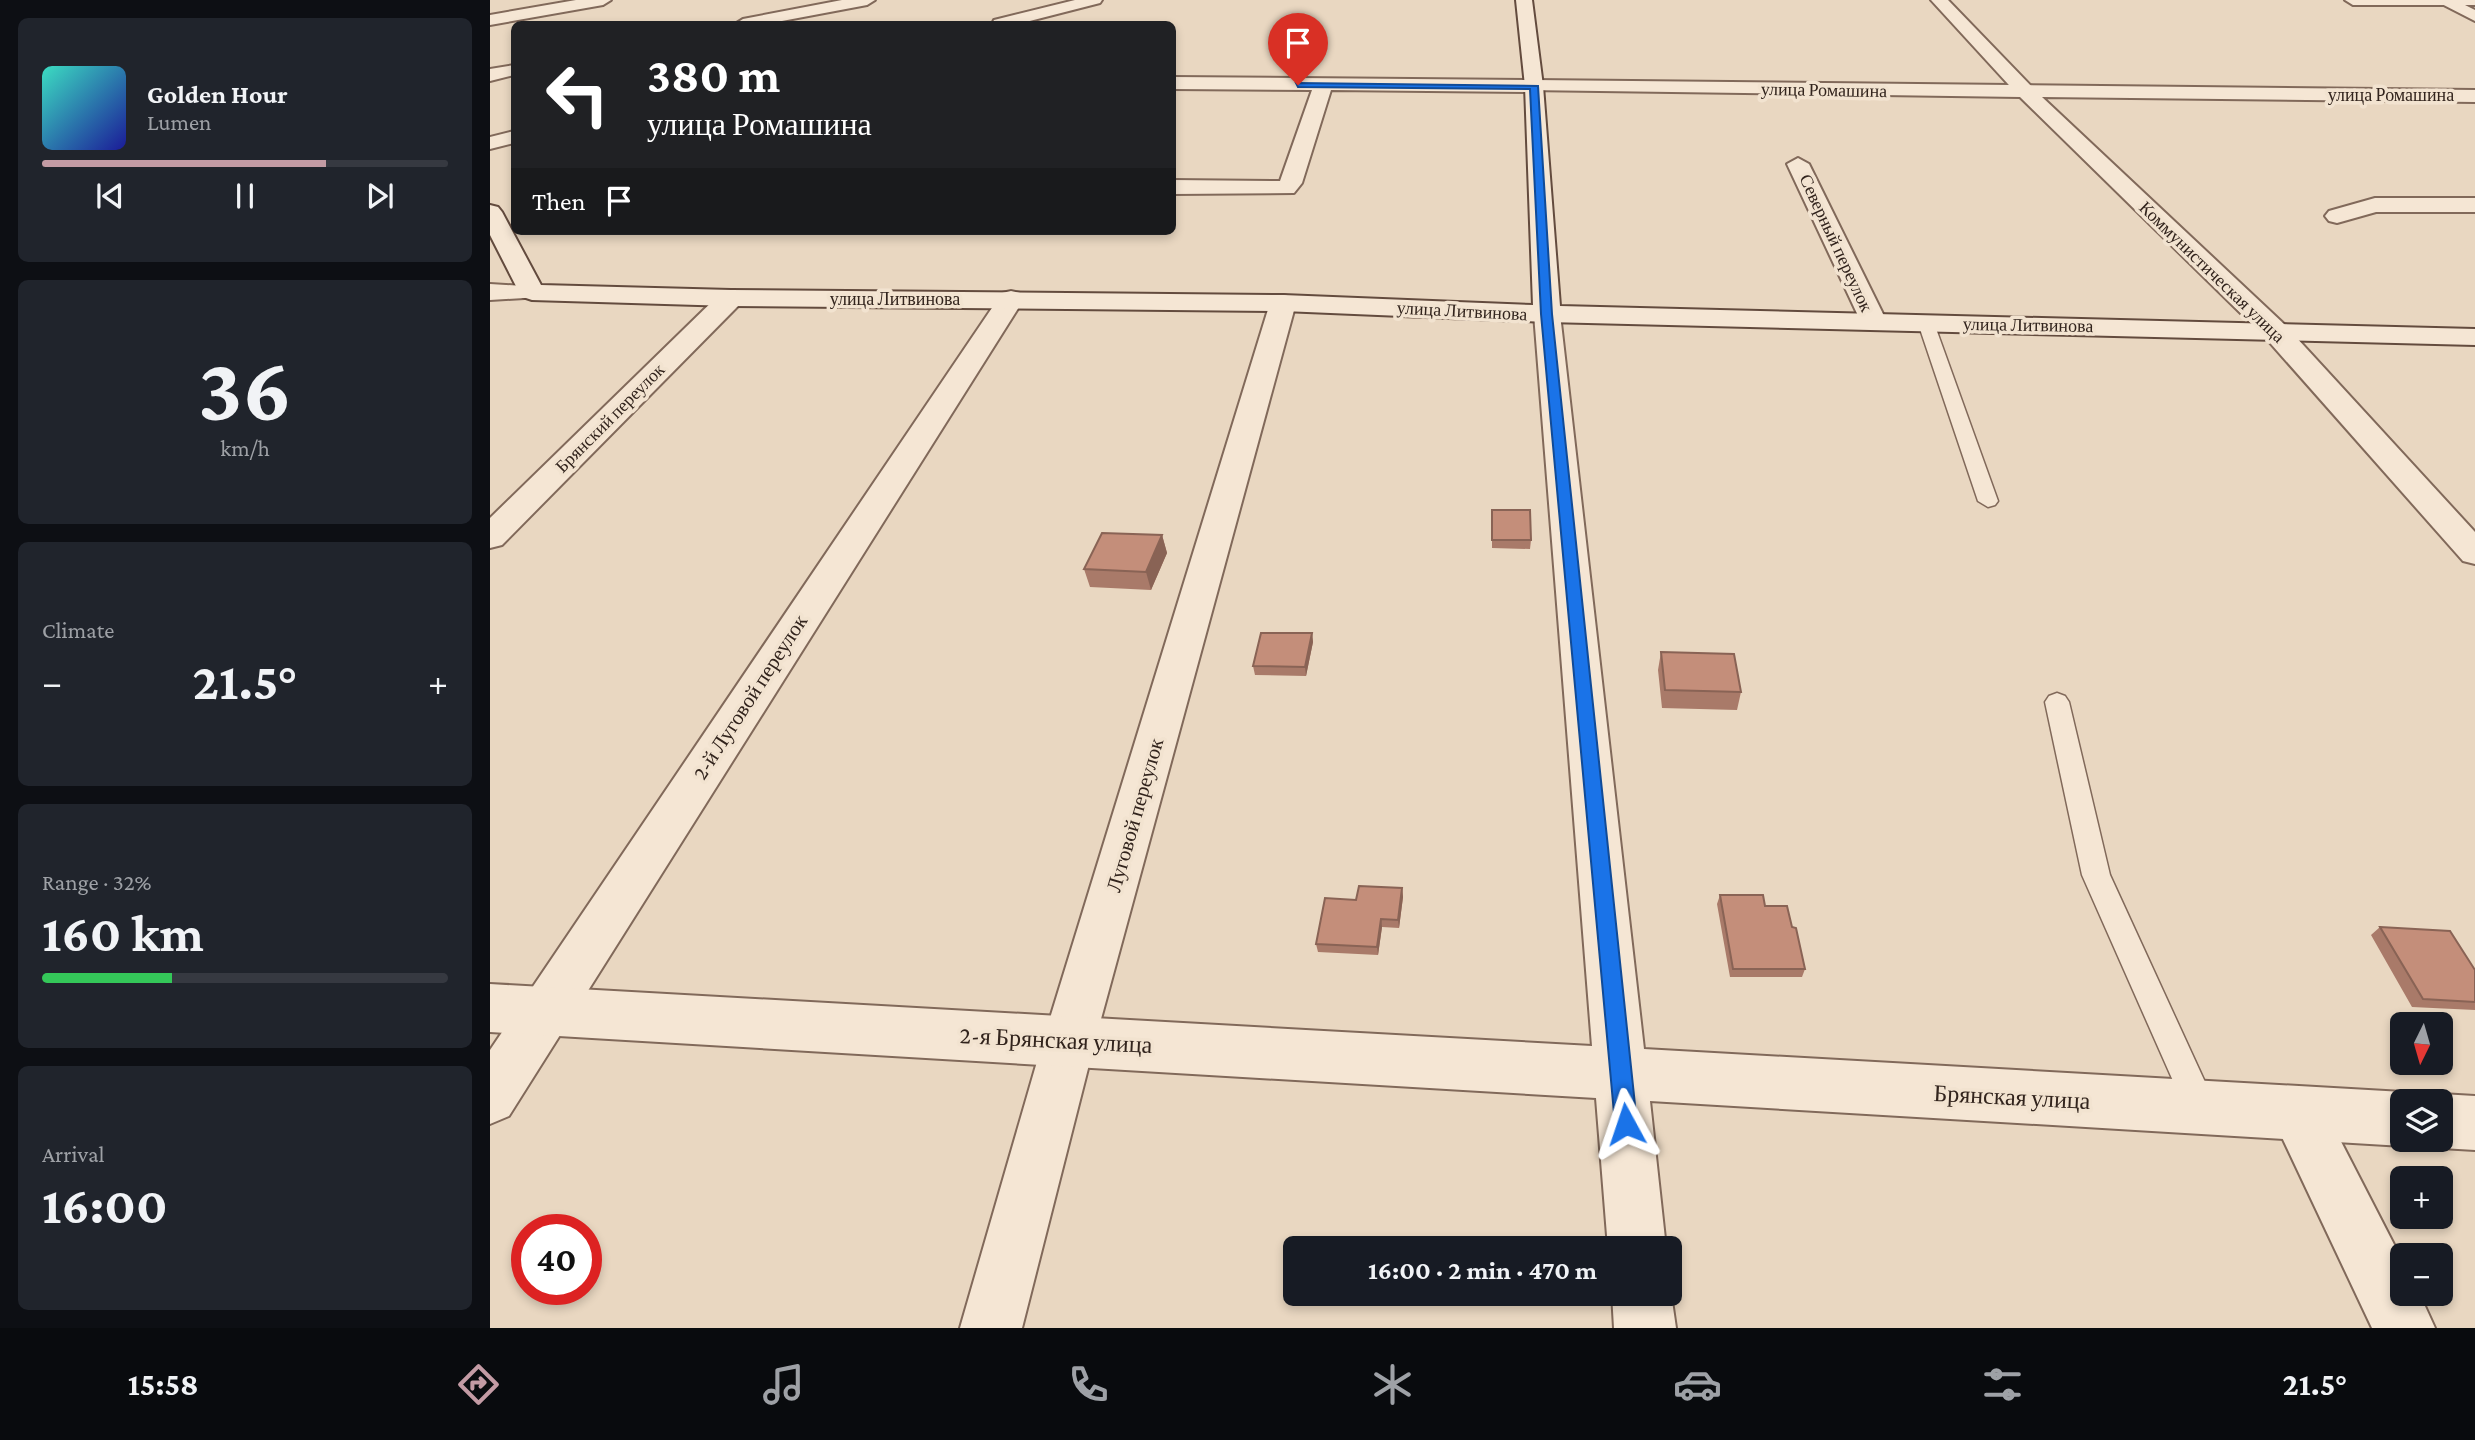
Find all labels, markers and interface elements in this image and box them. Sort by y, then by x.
pin [1268,13,1328,85]
icon: arrive [1279,24,1317,62]
text: 380 m [647,48,780,103]
icon: left [532,49,623,140]
street label: улица Ромашина [1761,79,1887,101]
text: Golden Hour [147,80,288,109]
street label: улица Ромашина [2328,85,2454,105]
text: улица Ромашина [647,106,872,142]
text: Lumen [147,109,211,135]
street label: Северный переулок [1795,171,1877,315]
icon: previous [91,177,129,215]
icon: pause [226,177,264,215]
icon: next [361,177,399,215]
icon: arrive [600,182,638,220]
text: Then [532,187,586,216]
street label: Коммунистическая улица [2135,197,2289,347]
street label: улица Литвинова [830,289,960,309]
street label: улица Литвинова [1396,298,1528,324]
street label: улица Литвинова [1963,314,2093,336]
text: 36 [198,338,292,440]
street label: Брянский переулок [551,359,669,477]
text: km/h [220,435,270,461]
street label: 2-й Луговой переулок [688,609,813,784]
text: Climate [42,617,114,643]
text: 21.5° [193,652,298,710]
text: − [42,661,62,703]
text: + [428,661,448,703]
street label: Луговой переулок [1102,735,1169,895]
text: Range · 32% [42,869,152,895]
text: 160 km [42,904,204,962]
north arrow [2390,1012,2454,1074]
map controls [2390,1012,2453,1306]
street label: 2-я Брянская улица [959,1021,1153,1058]
street label: Брянская улица [1933,1079,2091,1114]
position arrow [1589,1087,1663,1161]
button: layers [2390,1089,2453,1152]
text: Arrival [42,1141,105,1167]
button: + [2390,1166,2453,1229]
text: 16:00 [42,1176,167,1234]
speed limit sign: 40 [511,1214,602,1305]
button: − [2390,1243,2453,1306]
text: 16:00 · 2 min · 470 m [1368,1256,1597,1285]
icon: directions [454,1360,503,1409]
icon: music [759,1360,808,1409]
icon: phone [1064,1360,1113,1409]
icon: climate [1368,1360,1417,1409]
icon: car [1673,1360,1722,1409]
icon: filters [1978,1360,2027,1409]
text: 15:58 [128,1366,199,1402]
text: 21.5° [2283,1366,2347,1402]

